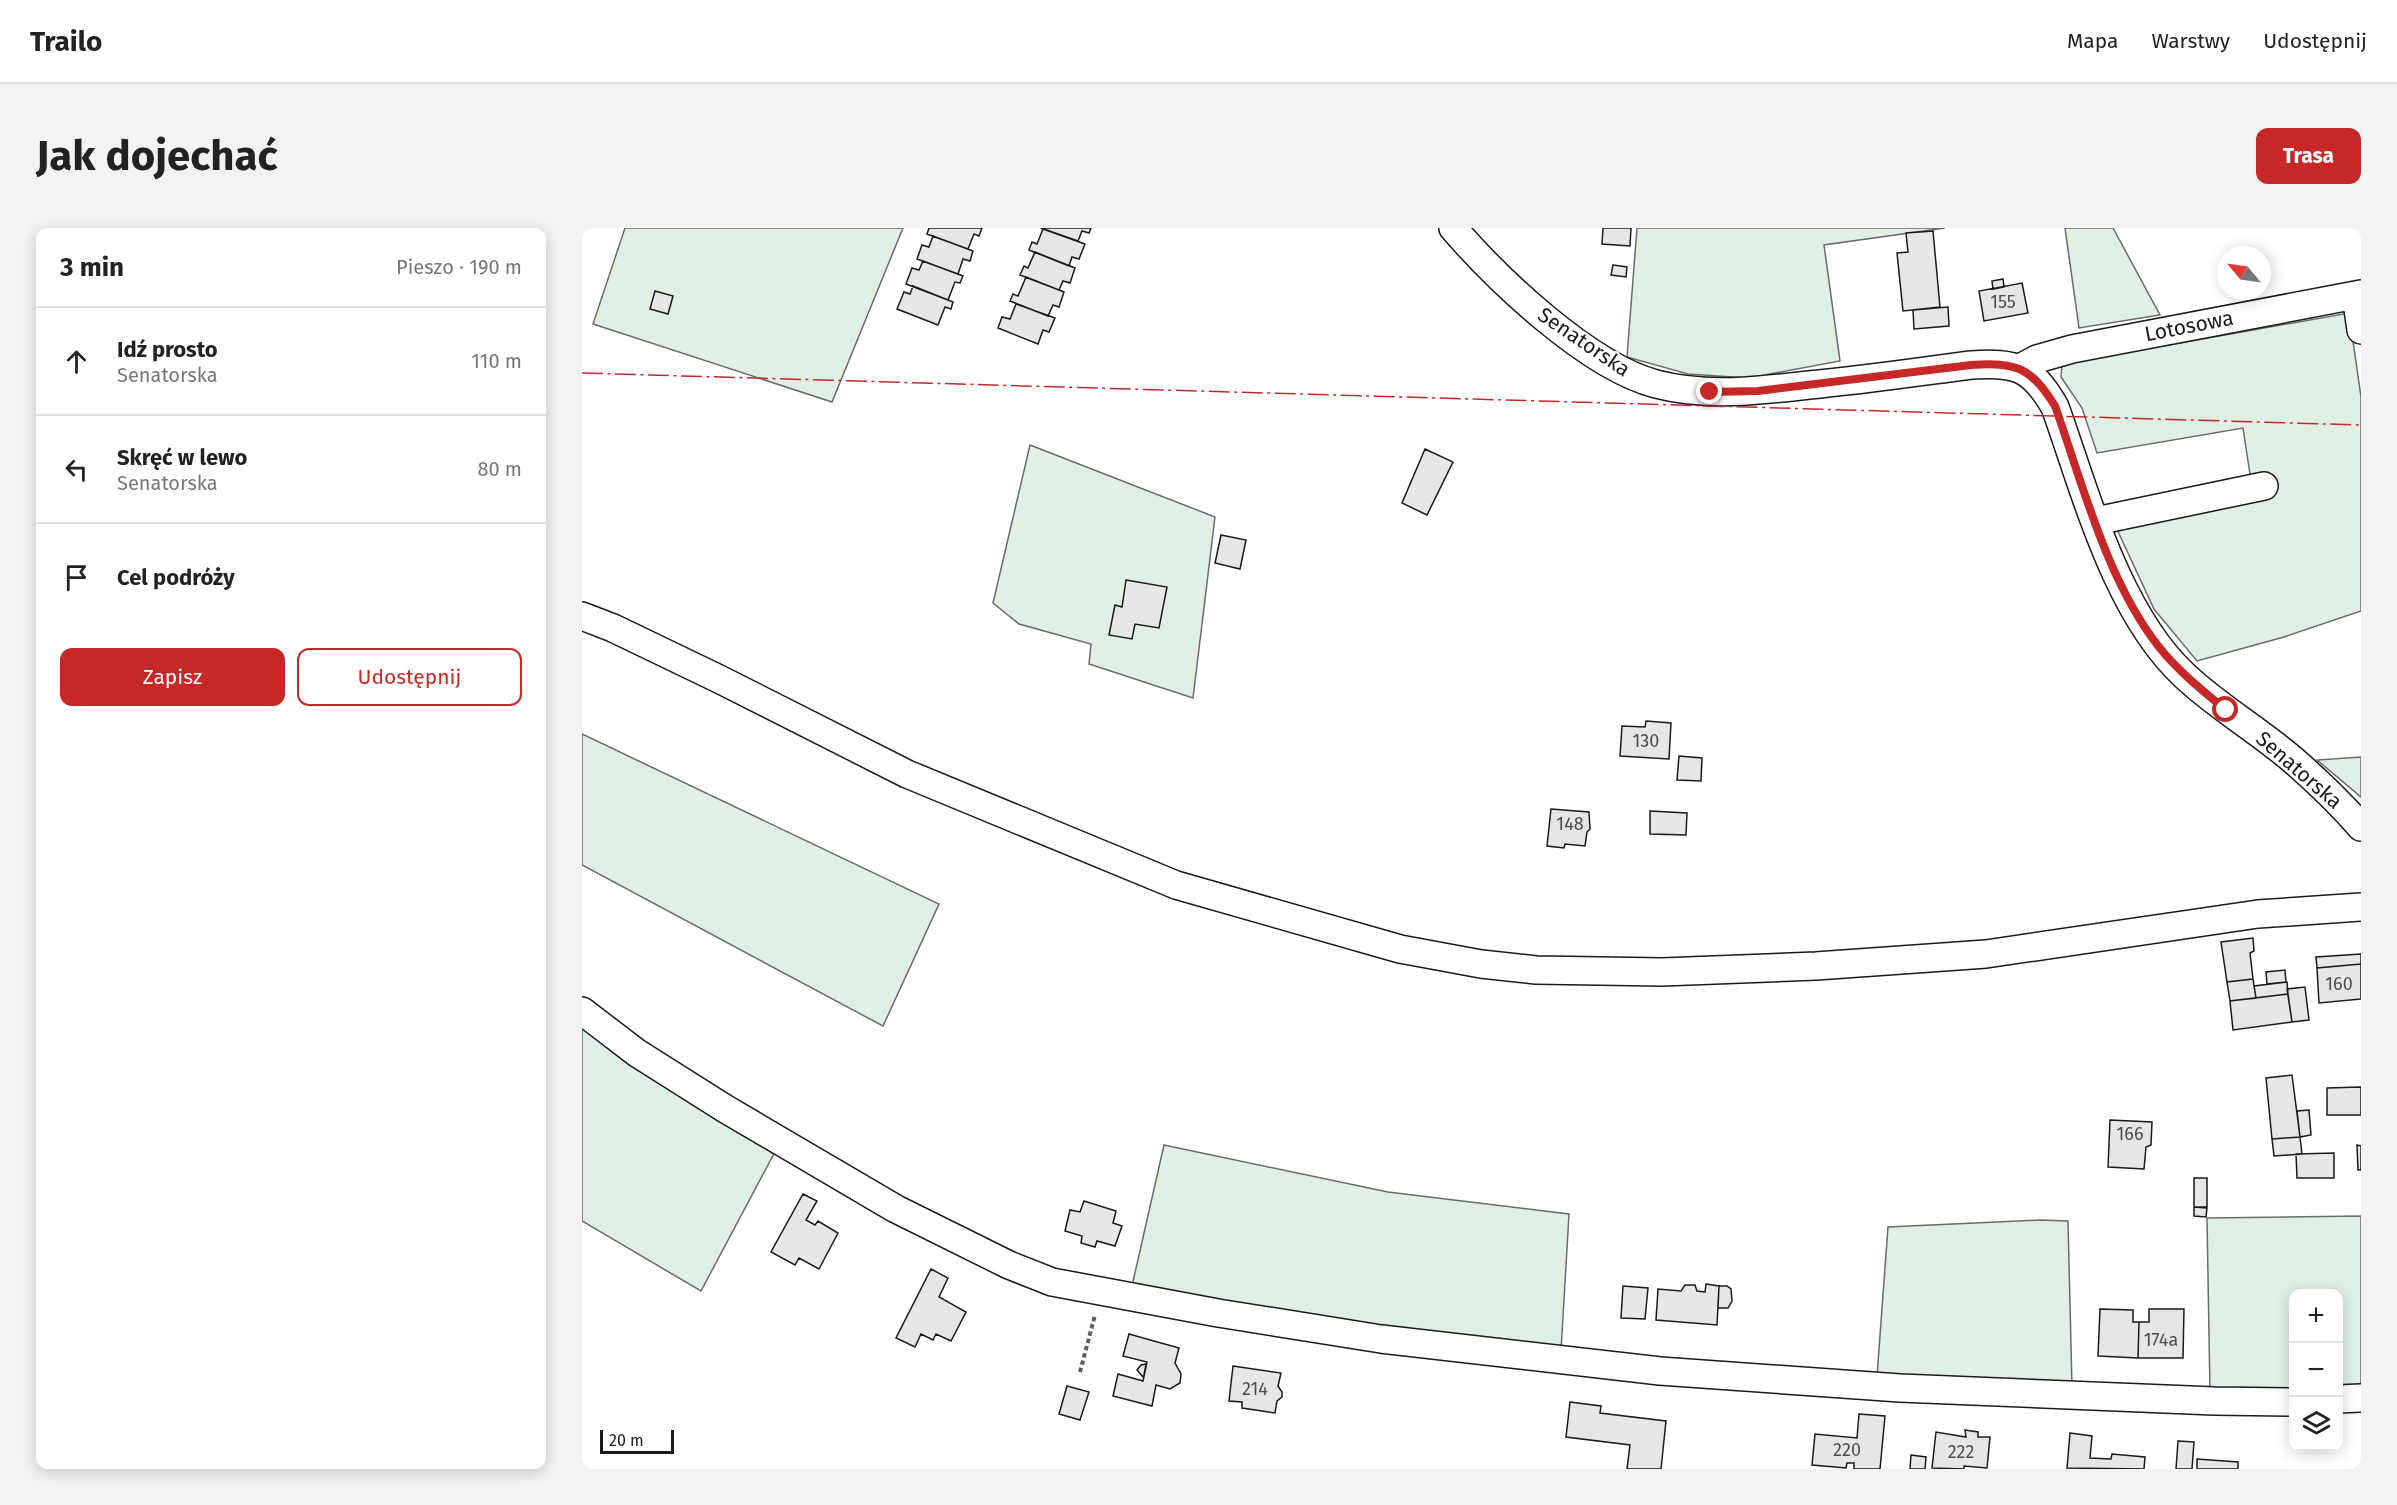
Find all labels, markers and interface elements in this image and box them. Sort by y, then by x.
text: Trailo [30,25,102,58]
text: Mapa [2067,28,2118,54]
text: Warstwy [2151,28,2230,54]
text: Udostępnij [2263,28,2367,54]
button: Trasa [2256,128,2361,184]
text: Jak dojechać [36,131,278,181]
north arrow [2217,246,2271,300]
text: 3 min [60,252,124,283]
text: Pieszo · 190 m [396,255,522,279]
house number: 155 [1990,291,2016,313]
street label: Senatorska [1533,302,1635,382]
street label: Lotosowa [2142,305,2236,347]
text: Idź prosto [117,336,218,363]
icon: ahead [60,345,93,378]
text: 110 m [471,349,522,373]
text: Senatorska [117,363,218,387]
route end [1696,378,1722,404]
text: Skręć w lewo [117,444,247,471]
icon: left [60,453,93,486]
text: 80 m [477,457,522,481]
text: Senatorska [117,471,218,495]
icon: arrive [60,561,93,594]
text: Cel podróży [117,564,235,591]
button: Zapisz [60,648,285,706]
button: Udostępnij [297,648,522,706]
route start [2212,696,2238,722]
street label: Senatorska [2251,726,2347,814]
house number: 130 [1633,730,1659,752]
house number: 148 [1556,813,1584,835]
house number: 160 [2325,973,2353,995]
house number: 166 [2117,1123,2143,1145]
map controls [2289,1289,2343,1451]
button: + [2289,1289,2343,1343]
house number: 174a [2144,1329,2178,1351]
button: − [2289,1343,2343,1397]
house number: 214 [1242,1378,1268,1400]
button: layers [2289,1397,2343,1451]
scale bar [600,1427,674,1454]
text: 20 m [609,1431,644,1450]
house number: 220 [1833,1439,1861,1461]
house number: 222 [1948,1441,1974,1463]

